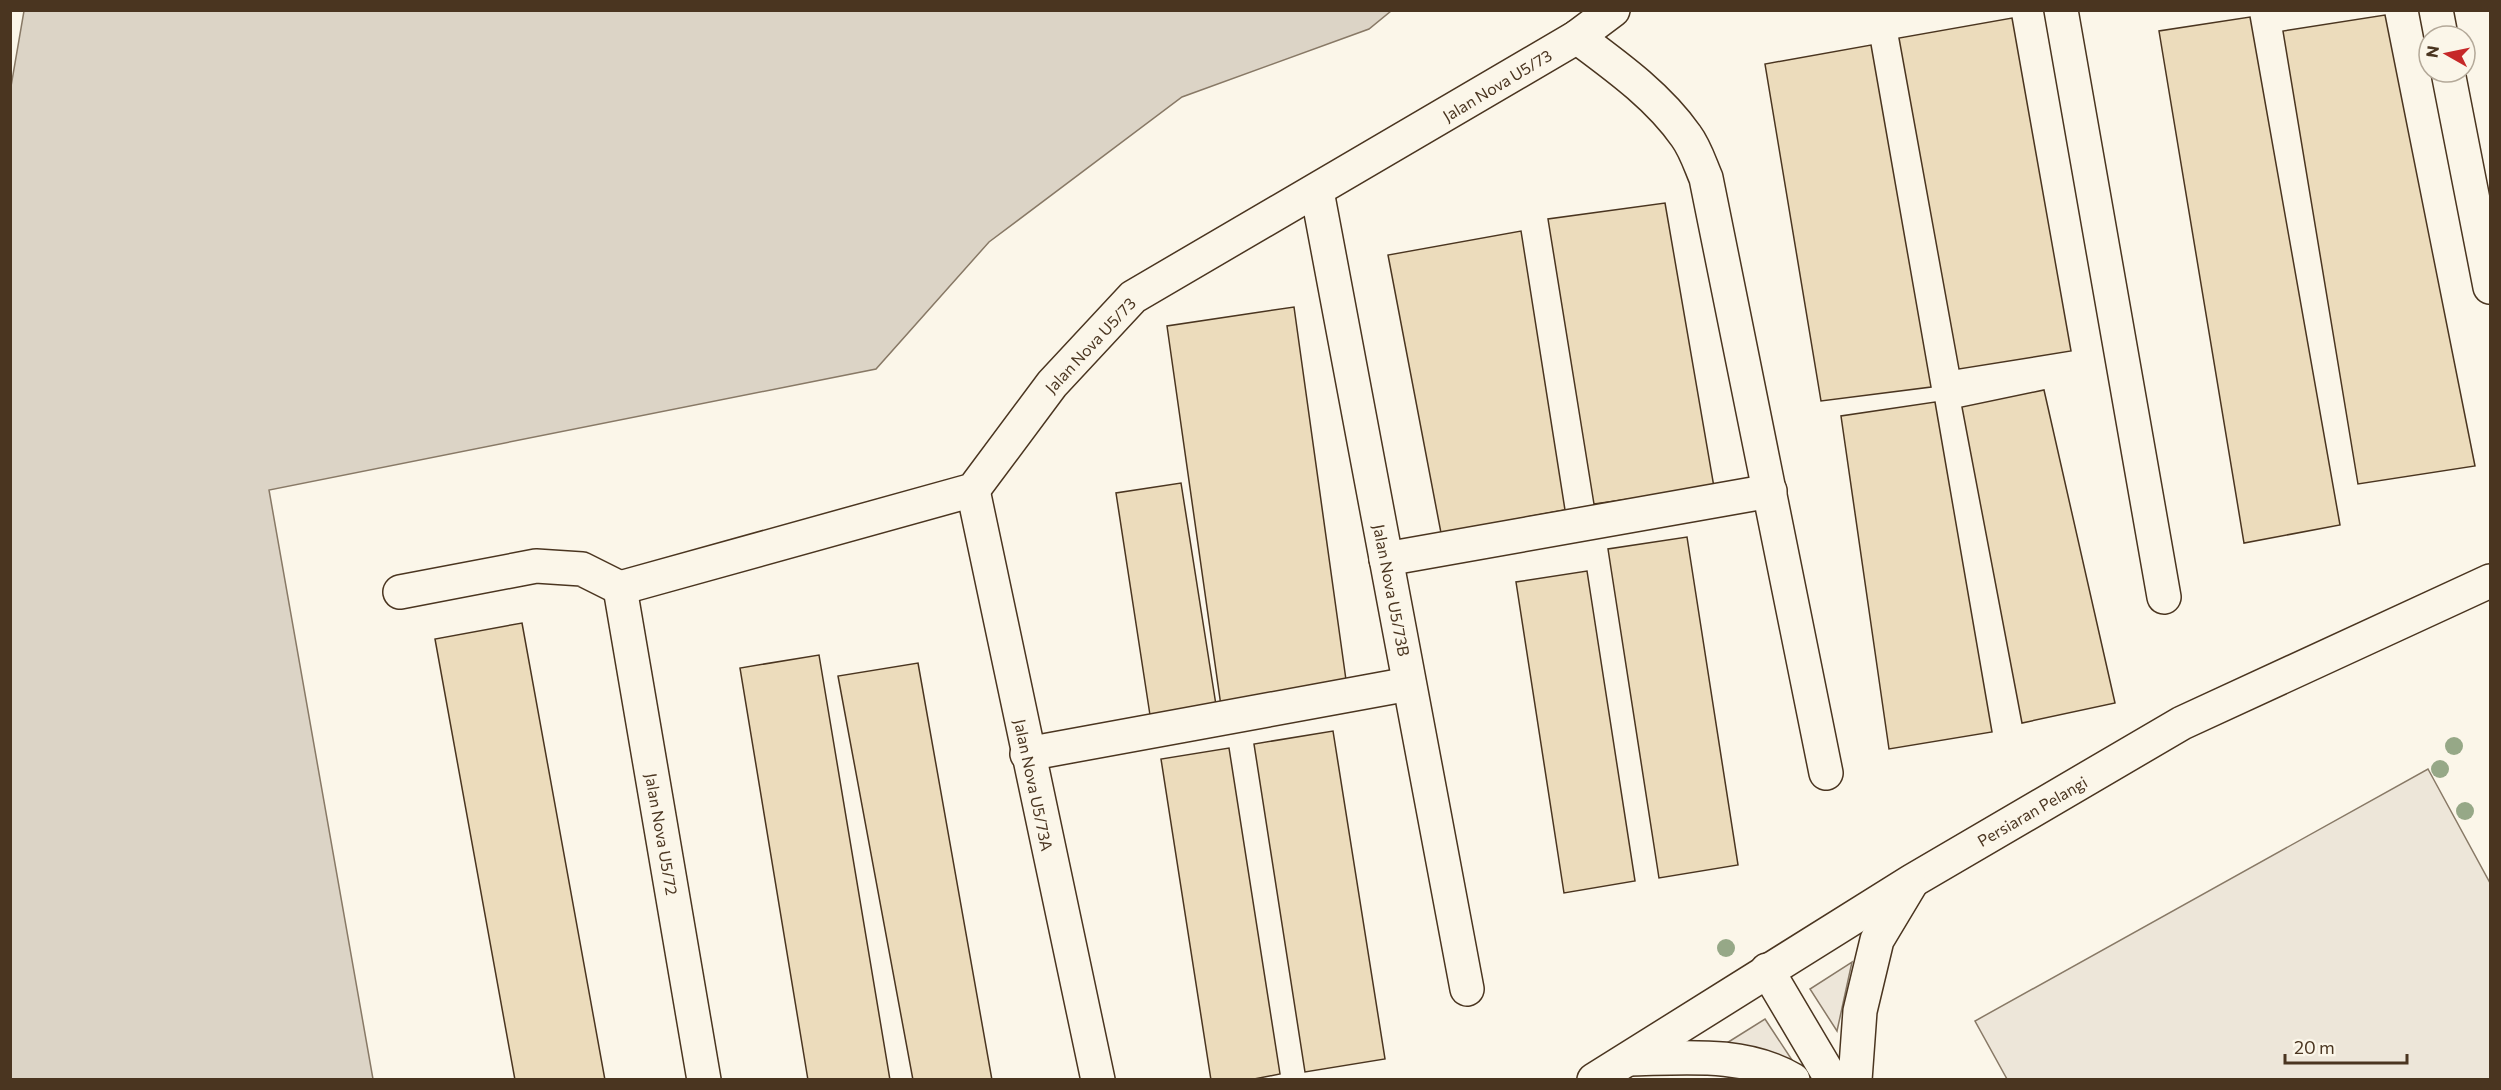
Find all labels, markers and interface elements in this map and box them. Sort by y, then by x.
north arrow [2417,24,2477,84]
text: N [2421,44,2442,59]
street label: Jalan Nova U5/73 [1439,45,1555,125]
street label: Jalan Nova U5/73 [1041,293,1139,397]
street label: Jalan Nova U5/73B [1370,522,1414,658]
street label: Jalan Nova U5/73A [1011,717,1057,853]
street label: Jalan Nova U5/72 [642,772,682,897]
street label: Persiaran Pelangi [1974,772,2090,850]
scale bar [2285,1027,2406,1065]
text: 20 m [2294,1036,2335,1058]

